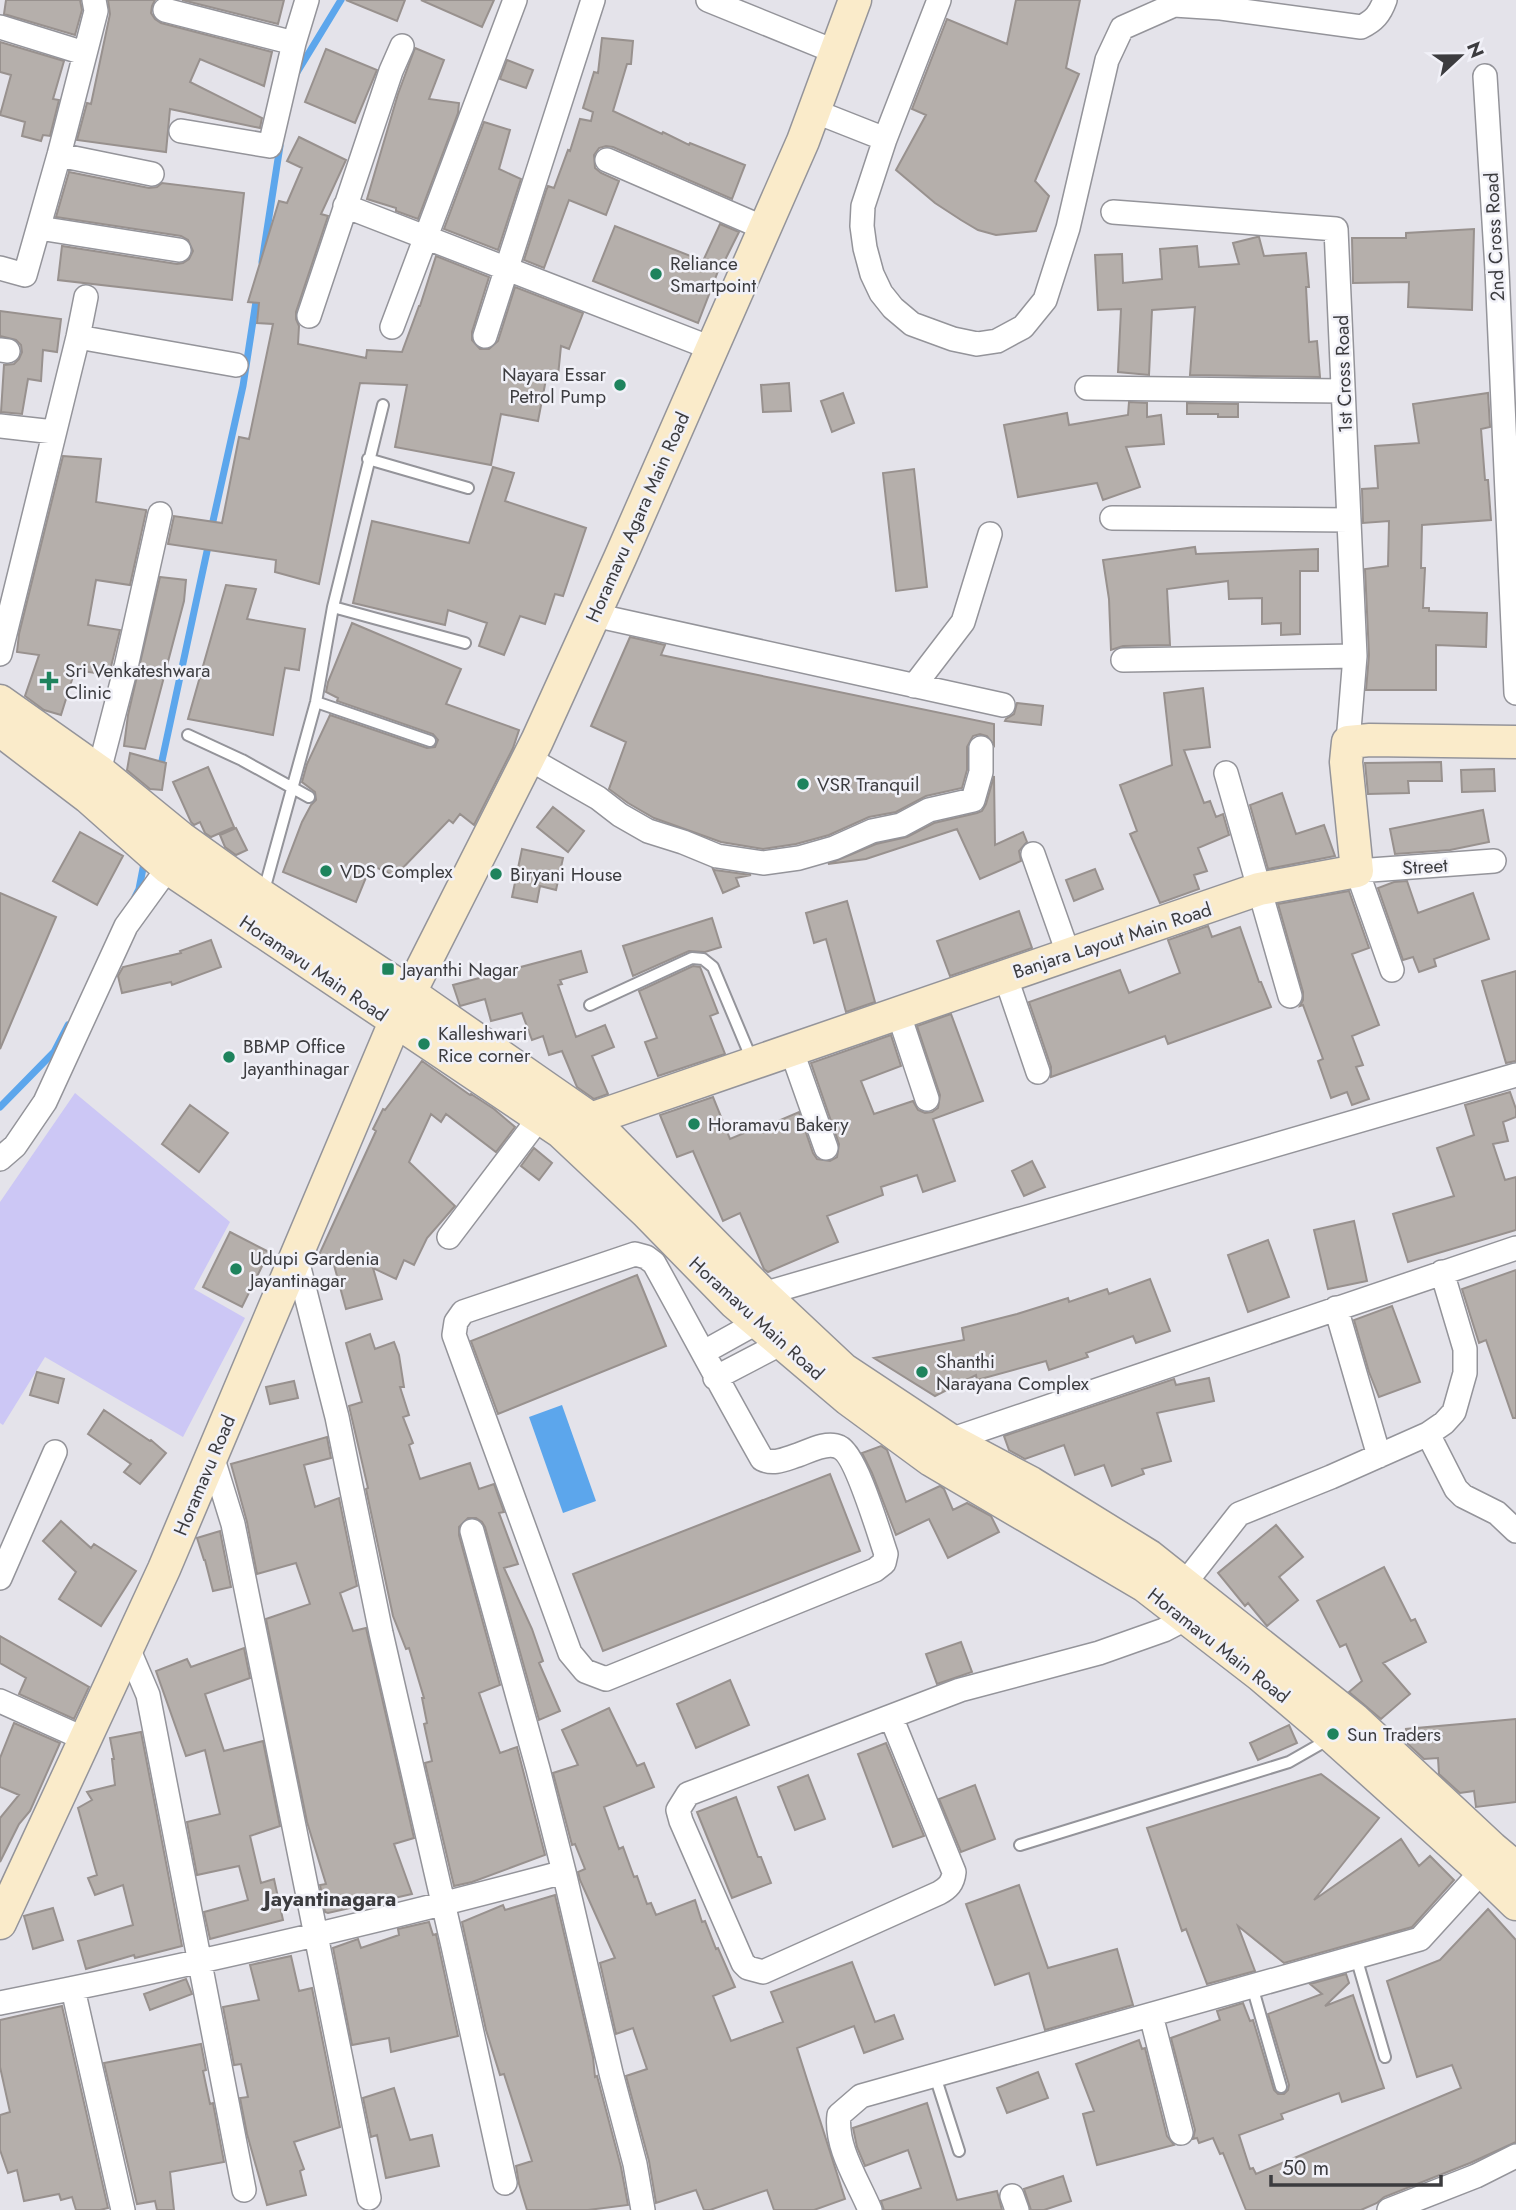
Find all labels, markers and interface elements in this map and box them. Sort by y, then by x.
north arrow [1425,21,1495,91]
text: N [1460,38,1491,62]
street label: 2nd Cross Road [1478,172,1511,302]
place label: Reliance Smartpoint [670,250,757,299]
marker: Reliance Smartpoint [648,266,664,282]
street label: 1st Cross Road [1328,315,1359,433]
place label: Nayara Essar Petrol Pump [502,361,606,410]
marker: Nayara Essar Petrol Pump [612,377,628,393]
street label: Horamavu Agara Main Road [579,408,696,627]
place label: Sri Venkateshwara Clinic [65,657,210,706]
marker: Sri Venkateshwara Clinic [39,671,59,691]
place label: VSR Tranquil [817,771,919,798]
marker: VSR Tranquil [795,776,811,792]
street label: Street [1401,851,1449,882]
place label: VDS Complex [340,858,452,885]
place label: Biryani House [510,861,622,888]
marker: VDS Complex [318,863,334,879]
marker: Biryani House [488,866,504,882]
street label: Banjara Layout Main Road [1009,896,1215,985]
street label: Horamavu Main Road [234,909,393,1028]
place label: Jayanthi Nagar [399,956,519,983]
marker: Jayanthi Nagar [380,961,396,977]
place label: Kalleshwari Rice corner [438,1020,531,1069]
place label: BBMP Office Jayanthinagar [240,1033,350,1082]
marker: Kalleshwari Rice corner [416,1036,432,1052]
marker: BBMP Office Jayanthinagar [221,1049,237,1065]
place label: Horamavu Bakery [708,1111,849,1138]
marker: Horamavu Bakery [686,1116,702,1132]
place label: Udupi Gardenia Jayantinagar [247,1245,379,1294]
street label: Horamavu Main Road [683,1250,830,1387]
marker: Udupi Gardenia Jayantinagar [228,1261,244,1277]
place label: Shanthi Narayana Complex [936,1348,1089,1397]
marker: Shanthi Narayana Complex [914,1364,930,1380]
street label: Horamavu Road [167,1411,242,1540]
street label: Horamavu Main Road [1142,1581,1295,1709]
place label: Sun Traders [1347,1721,1441,1748]
marker: Sun Traders [1325,1726,1341,1742]
district label: Jayantinagara [260,1884,396,1914]
scale bar [1271,2144,1441,2188]
text: 50 m [1282,2153,1329,2183]

